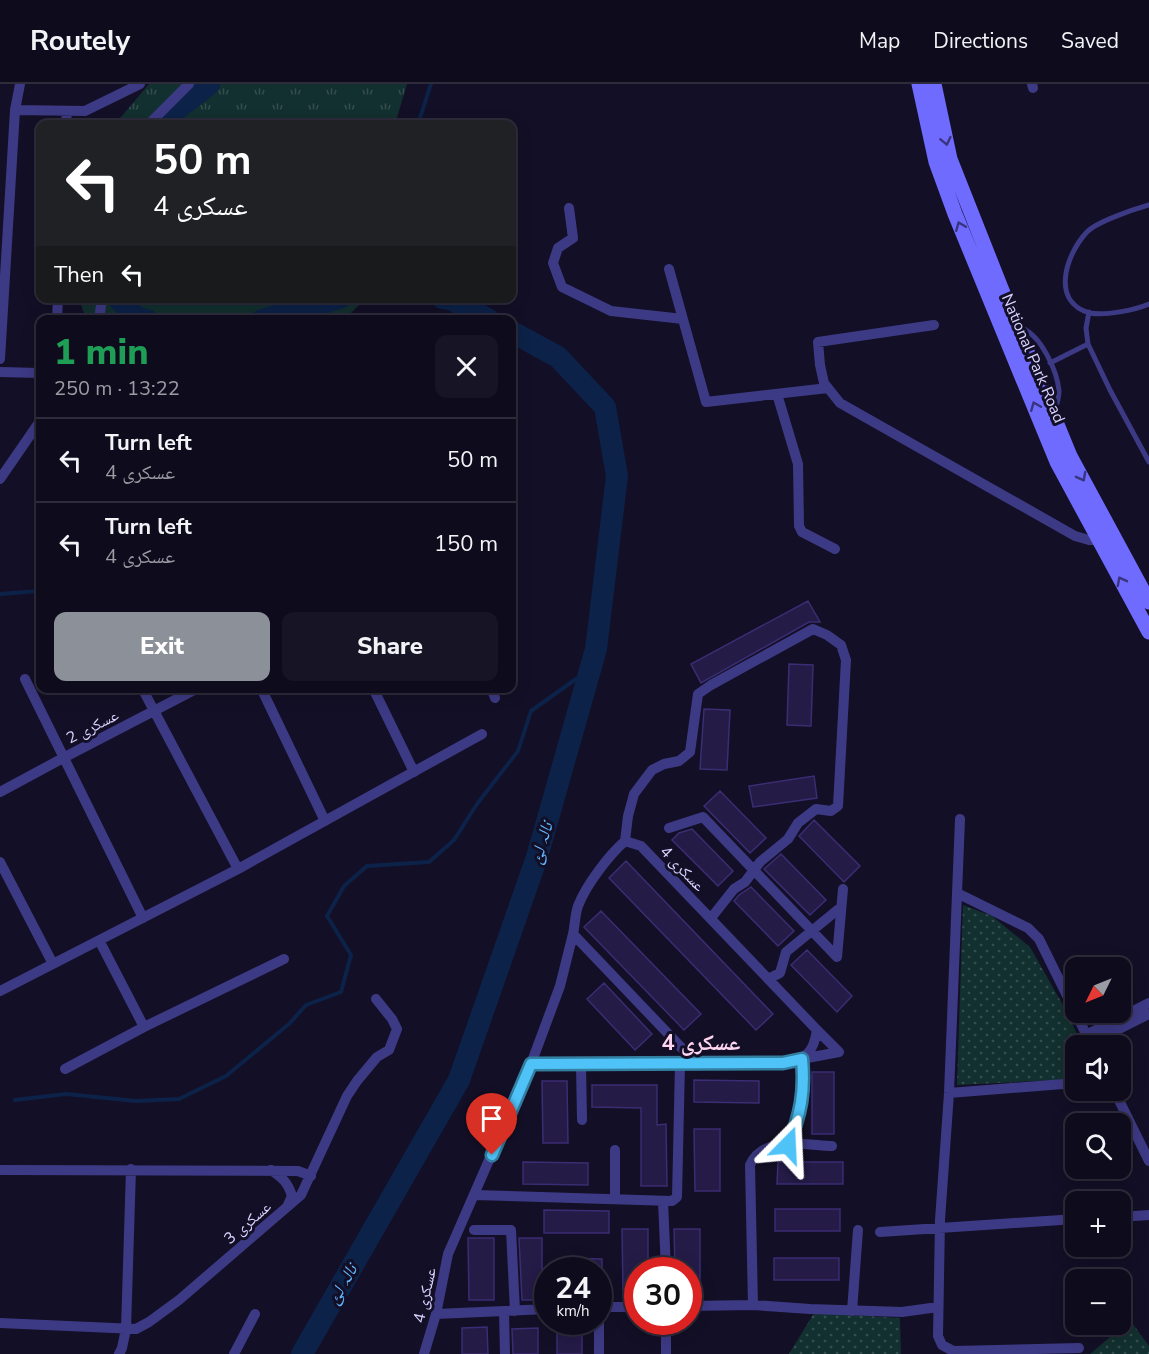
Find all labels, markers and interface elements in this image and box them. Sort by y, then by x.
text: Routely [30,22,130,60]
text: Map [859,27,900,55]
text: Directions [933,27,1028,55]
text: Saved [1061,27,1119,55]
text: 50 m [153,132,252,189]
one-way arrow [939,136,952,146]
icon: left [54,144,132,222]
text: عسکری 4 [153,188,248,225]
one-way arrow [955,221,967,232]
icon: left [116,258,149,291]
text: Then [54,260,104,290]
street label: National Park Road [996,290,1070,426]
text: 1 min [54,328,149,377]
button: close [435,335,498,398]
text: 250 m · 13:22 [54,375,180,402]
one-way arrow [1030,401,1042,412]
text: Turn left [105,428,192,458]
icon: left [54,444,87,477]
text: 50 m [447,445,498,475]
text: عسکری 4 [105,459,175,486]
one-way arrow [1075,471,1086,482]
text: Turn left [105,512,192,542]
icon: left [54,528,87,561]
text: 150 m [434,529,498,559]
text: عسکری 4 [105,543,175,570]
one-way arrow [1117,576,1128,587]
button: Exit [54,612,270,681]
button: Share [282,612,498,681]
street label: عسکری 2 [62,704,122,749]
water label: نالہ لئ [523,816,560,867]
street label: عسکری 4 [655,841,710,897]
north arrow [1065,957,1131,1023]
map controls [1065,957,1131,1335]
district label: عسکری 4 [662,1028,740,1058]
button: sound [1065,1035,1131,1101]
pin [466,1093,517,1155]
icon: arrive [475,1102,508,1135]
position arrow [756,1113,820,1177]
button: search [1065,1113,1131,1179]
button: + [1065,1191,1131,1257]
street label: عسکری 3 [219,1196,276,1249]
water label: نالہ لئ [321,1257,365,1308]
speed limit sign: 30 [624,1257,702,1335]
street label: عسکری 4 [408,1265,442,1325]
text: 24 [555,1268,591,1309]
button: − [1065,1269,1131,1335]
text: km/h [556,1301,590,1321]

